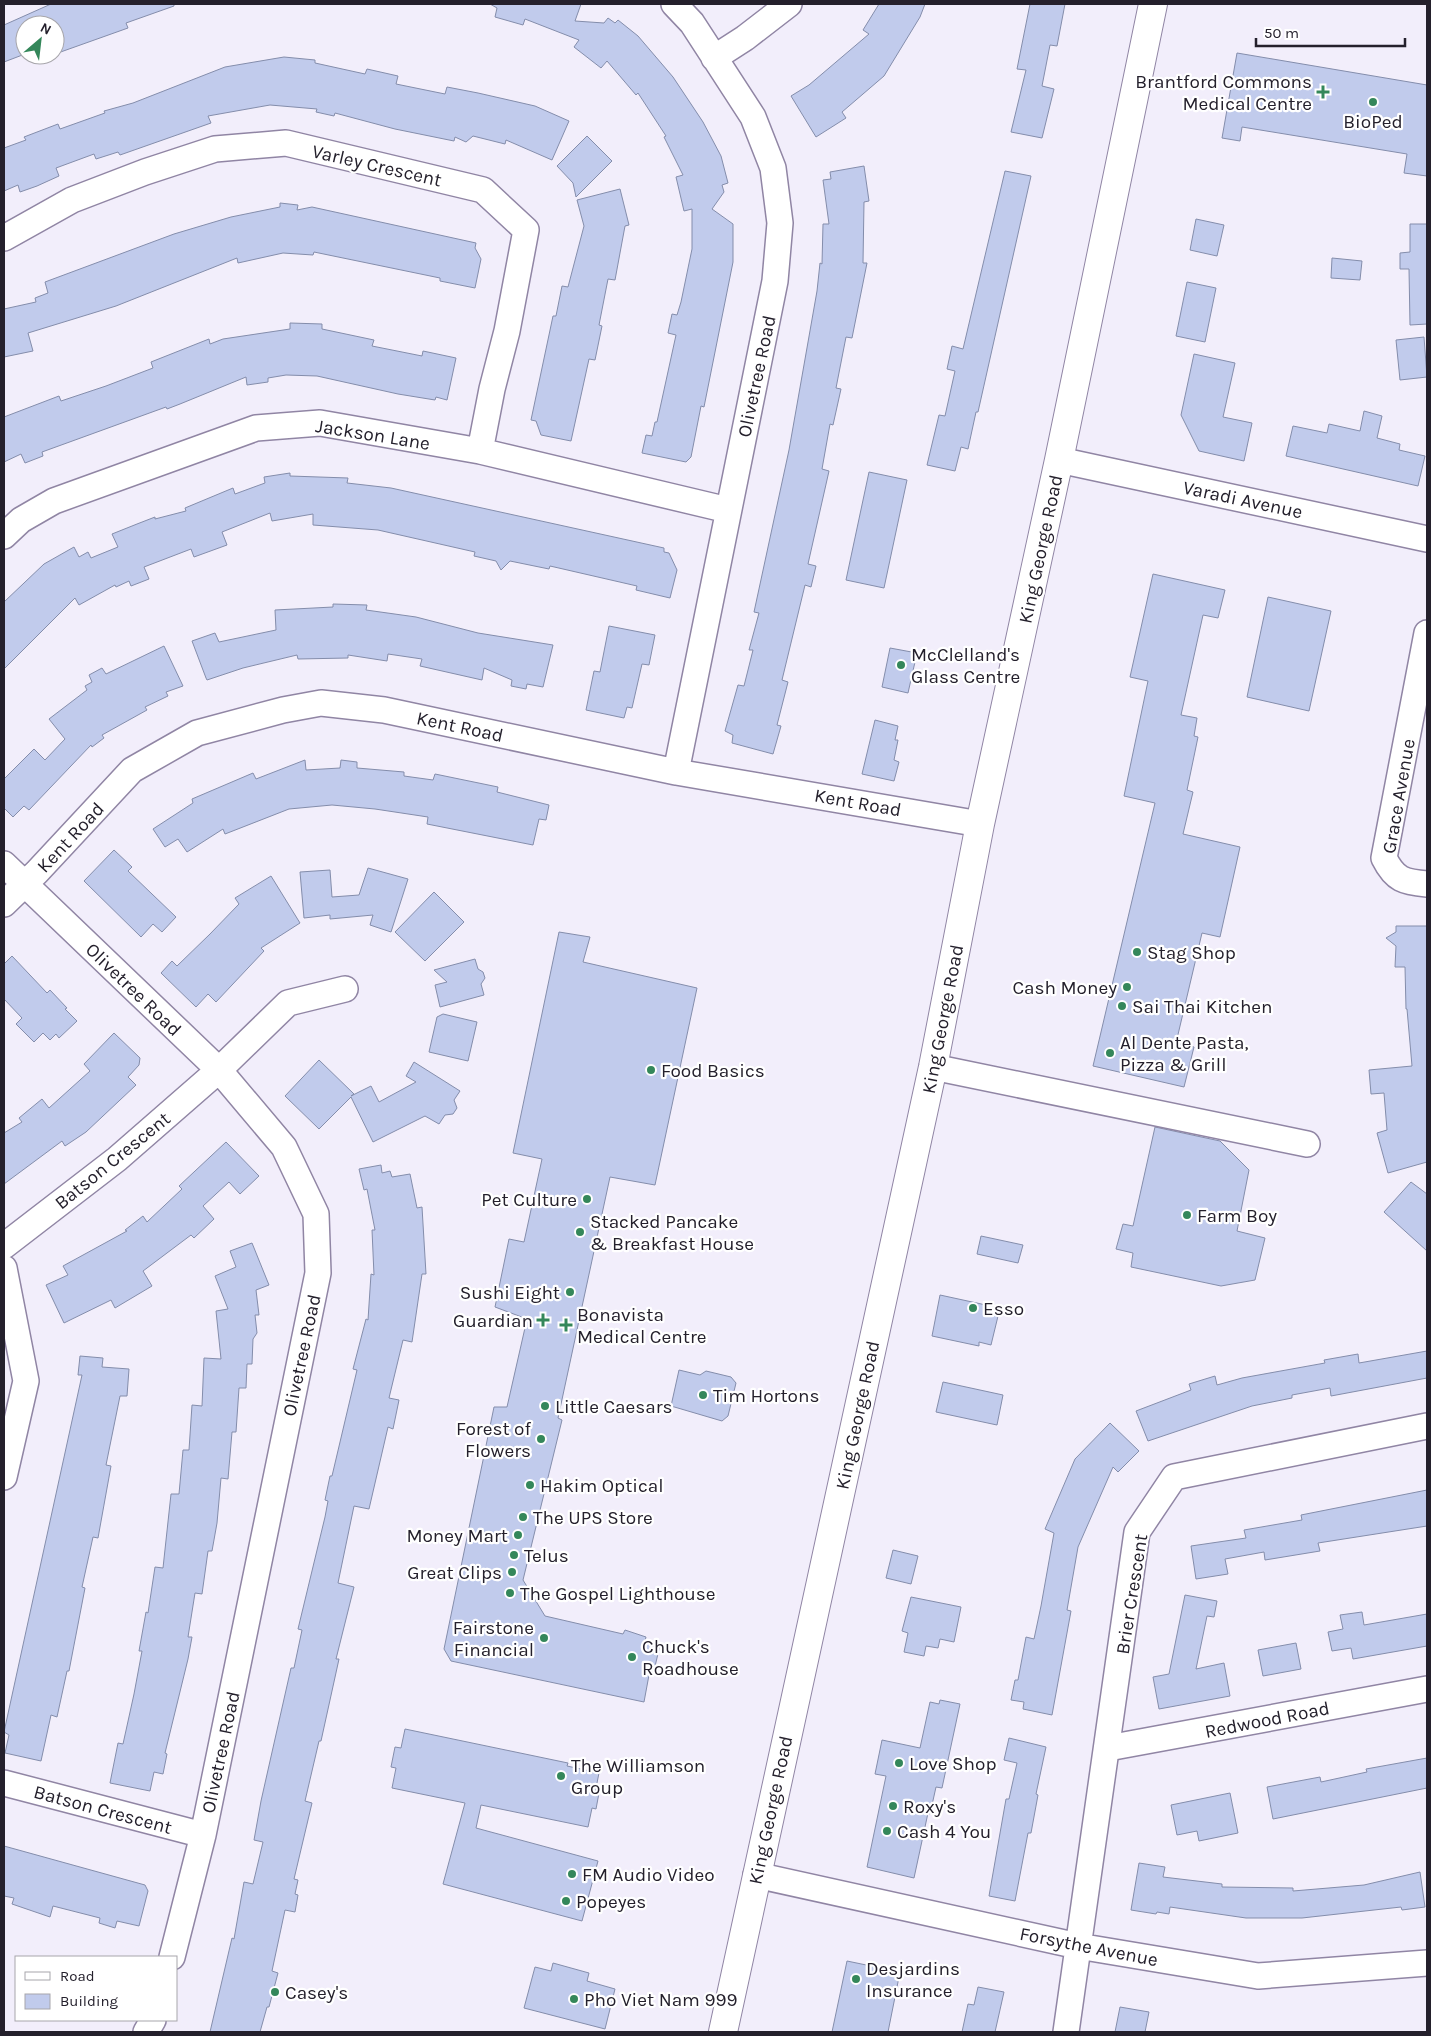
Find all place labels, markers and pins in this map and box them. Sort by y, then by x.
place label: Brantford Commons Medical Centre [1135,71,1312,115]
marker: Brantford Commons Medical Centre [1316,85,1330,99]
marker: BioPed [1367,96,1379,108]
place label: BioPed [1343,111,1403,133]
place label: McClelland's Glass Centre [911,644,1020,688]
marker: McClelland's Glass Centre [895,659,907,671]
place label: Stag Shop [1147,942,1236,964]
marker: Stag Shop [1131,946,1143,958]
place label: Cash Money [1012,977,1117,999]
marker: Cash Money [1121,981,1133,993]
place label: Sai Thai Kitchen [1132,996,1273,1018]
marker: Sai Thai Kitchen [1116,1000,1128,1012]
place label: Al Dente Pasta, Pizza & Grill [1120,1032,1248,1076]
marker: Al Dente Pasta, Pizza & Grill [1104,1047,1116,1059]
place label: Food Basics [661,1060,765,1082]
marker: Food Basics [645,1064,657,1076]
place label: Pet Culture [481,1189,577,1211]
marker: Pet Culture [581,1193,593,1205]
place label: Farm Boy [1197,1205,1277,1227]
marker: Farm Boy [1181,1209,1193,1221]
place label: Stacked Pancake & Breakfast House [590,1211,754,1255]
marker: Stacked Pancake & Breakfast House [574,1226,586,1238]
place label: Sushi Eight [460,1282,560,1304]
marker: Sushi Eight [564,1286,576,1298]
place label: Esso [983,1298,1024,1320]
marker: Esso [967,1302,979,1314]
place label: Bonavista Medical Centre [577,1304,707,1348]
place label: Guardian [453,1310,533,1332]
marker: Guardian [537,1314,549,1326]
marker: Bonavista Medical Centre [559,1318,573,1332]
place label: Tim Hortons [713,1385,819,1407]
marker: Tim Hortons [697,1389,709,1401]
place label: Little Caesars [555,1396,673,1418]
marker: Little Caesars [539,1400,551,1412]
place label: Forest of Flowers [456,1418,531,1462]
marker: Forest of Flowers [535,1433,547,1445]
place label: Hakim Optical [540,1475,664,1497]
marker: Hakim Optical [524,1479,536,1491]
place label: The UPS Store [533,1507,653,1529]
marker: The UPS Store [517,1511,529,1523]
place label: Money Mart [406,1525,508,1547]
marker: Money Mart [512,1529,524,1541]
place label: Telus [524,1545,569,1567]
marker: Telus [508,1549,520,1561]
place label: Great Clips [407,1562,502,1584]
marker: Great Clips [506,1566,518,1578]
place label: The Gospel Lighthouse [520,1583,716,1605]
marker: The Gospel Lighthouse [504,1587,516,1599]
place label: Fairstone Financial [453,1617,534,1661]
marker: Fairstone Financial [538,1632,550,1644]
place label: Chuck's Roadhouse [642,1636,739,1680]
marker: Chuck's Roadhouse [626,1651,638,1663]
place label: Love Shop [909,1753,997,1775]
place label: The Williamson Group [571,1755,705,1799]
marker: Love Shop [893,1757,905,1769]
marker: The Williamson Group [555,1770,567,1782]
place label: Roxy's [903,1796,956,1818]
marker: Roxy's [887,1800,899,1812]
place label: Cash 4 You [897,1821,991,1843]
marker: Cash 4 You [881,1825,893,1837]
place label: FM Audio Video [582,1864,715,1886]
marker: FM Audio Video [566,1868,578,1880]
place label: Popeyes [576,1891,646,1913]
marker: Popeyes [560,1895,572,1907]
place label: Desjardins Insurance [866,1958,960,2002]
marker: Desjardins Insurance [850,1973,862,1985]
place label: Casey's [285,1982,348,2004]
marker: Casey's [269,1986,281,1998]
place label: Pho Viet Nam 999 [584,1989,737,2011]
marker: Pho Viet Nam 999 [568,1993,580,2005]

